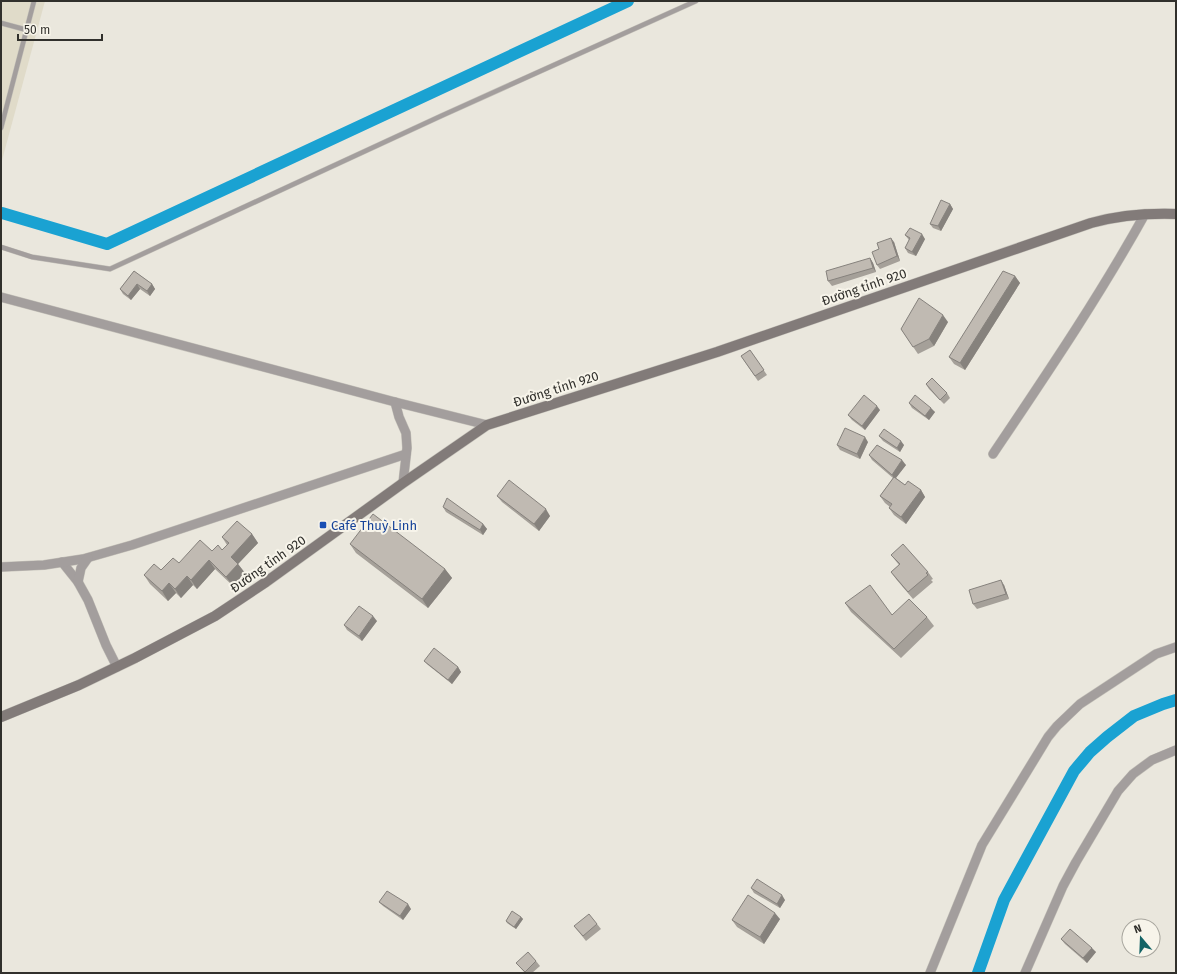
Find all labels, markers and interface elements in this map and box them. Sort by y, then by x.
scale bar [18,16,102,42]
text: 50 m [24,23,50,37]
street label: Đường tỉnh 920 [820,265,908,309]
street label: Đường tỉnh 920 [511,368,601,410]
place label: Café Thuỳ Linh [331,518,417,533]
marker: Café Thuỳ Linh [318,520,328,530]
street label: Đường tỉnh 920 [227,532,309,596]
north arrow [1121,918,1161,958]
text: N [1132,922,1143,936]

